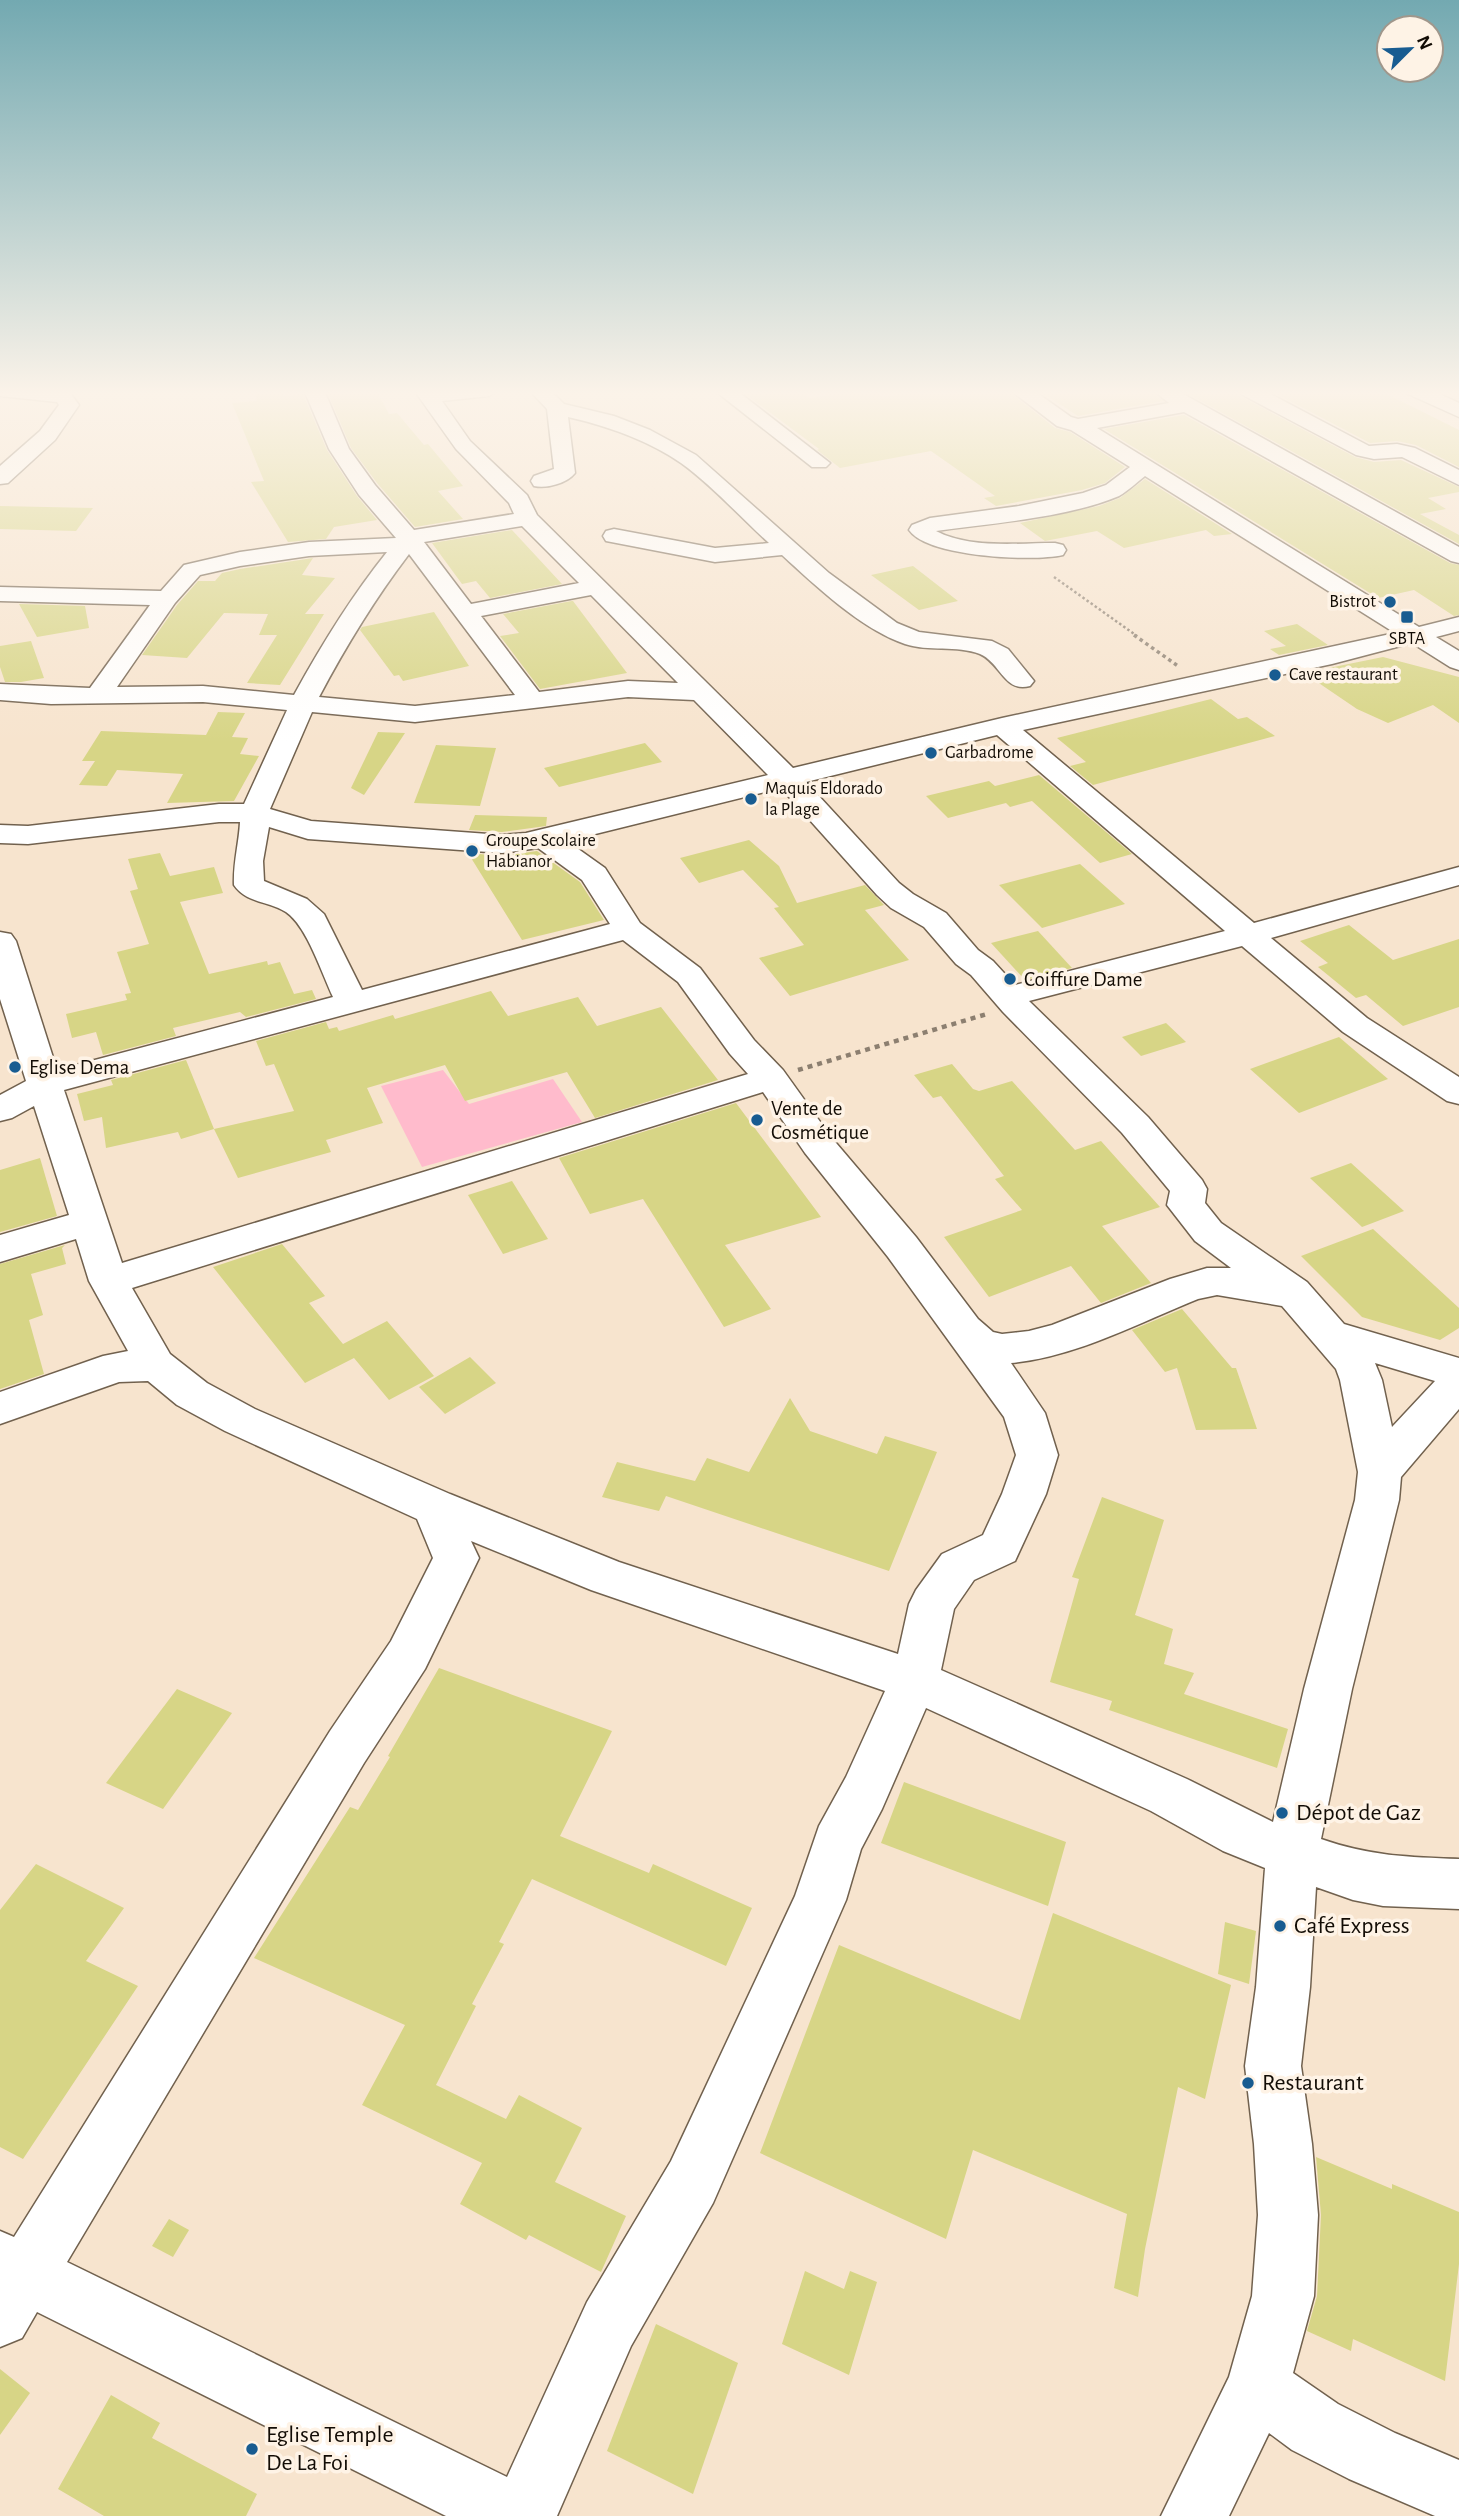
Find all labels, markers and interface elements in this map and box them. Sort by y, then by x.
north arrow [1375,14,1445,84]
text: N [1413,33,1436,53]
place label: Bistrot [1329,593,1376,611]
marker: Bistrot [1382,594,1398,610]
marker: SBTA [1399,609,1415,625]
place label: SBTA [1389,630,1426,648]
place label: Cave restaurant [1289,666,1398,684]
marker: Cave restaurant [1267,667,1283,683]
place label: Garbadrome [945,744,1034,762]
marker: Garbadrome [923,745,939,761]
place label: Maquis Eldorado la Plage [765,780,883,819]
marker: Maquis Eldorado la Plage [743,791,759,807]
place label: Groupe Scolaire Habianor [486,832,596,871]
marker: Groupe Scolaire Habianor [464,843,480,859]
place label: Coiffure Dame [1024,969,1143,990]
marker: Coiffure Dame [1002,971,1018,987]
place label: Eglise Dema [29,1057,130,1078]
marker: Eglise Dema [7,1059,23,1075]
place label: Vente de Cosmétique [771,1098,869,1143]
marker: Vente de Cosmétique [749,1112,765,1128]
place label: Dépot de Gaz [1296,1801,1421,1825]
marker: Dépot de Gaz [1274,1805,1290,1821]
place label: Café Express [1294,1914,1410,1938]
marker: Café Express [1272,1918,1288,1934]
place label: Restaurant [1262,2071,1364,2095]
marker: Restaurant [1240,2075,1256,2091]
place label: Eglise Temple De La Foi [266,2423,394,2475]
marker: Eglise Temple De La Foi [244,2441,260,2457]

